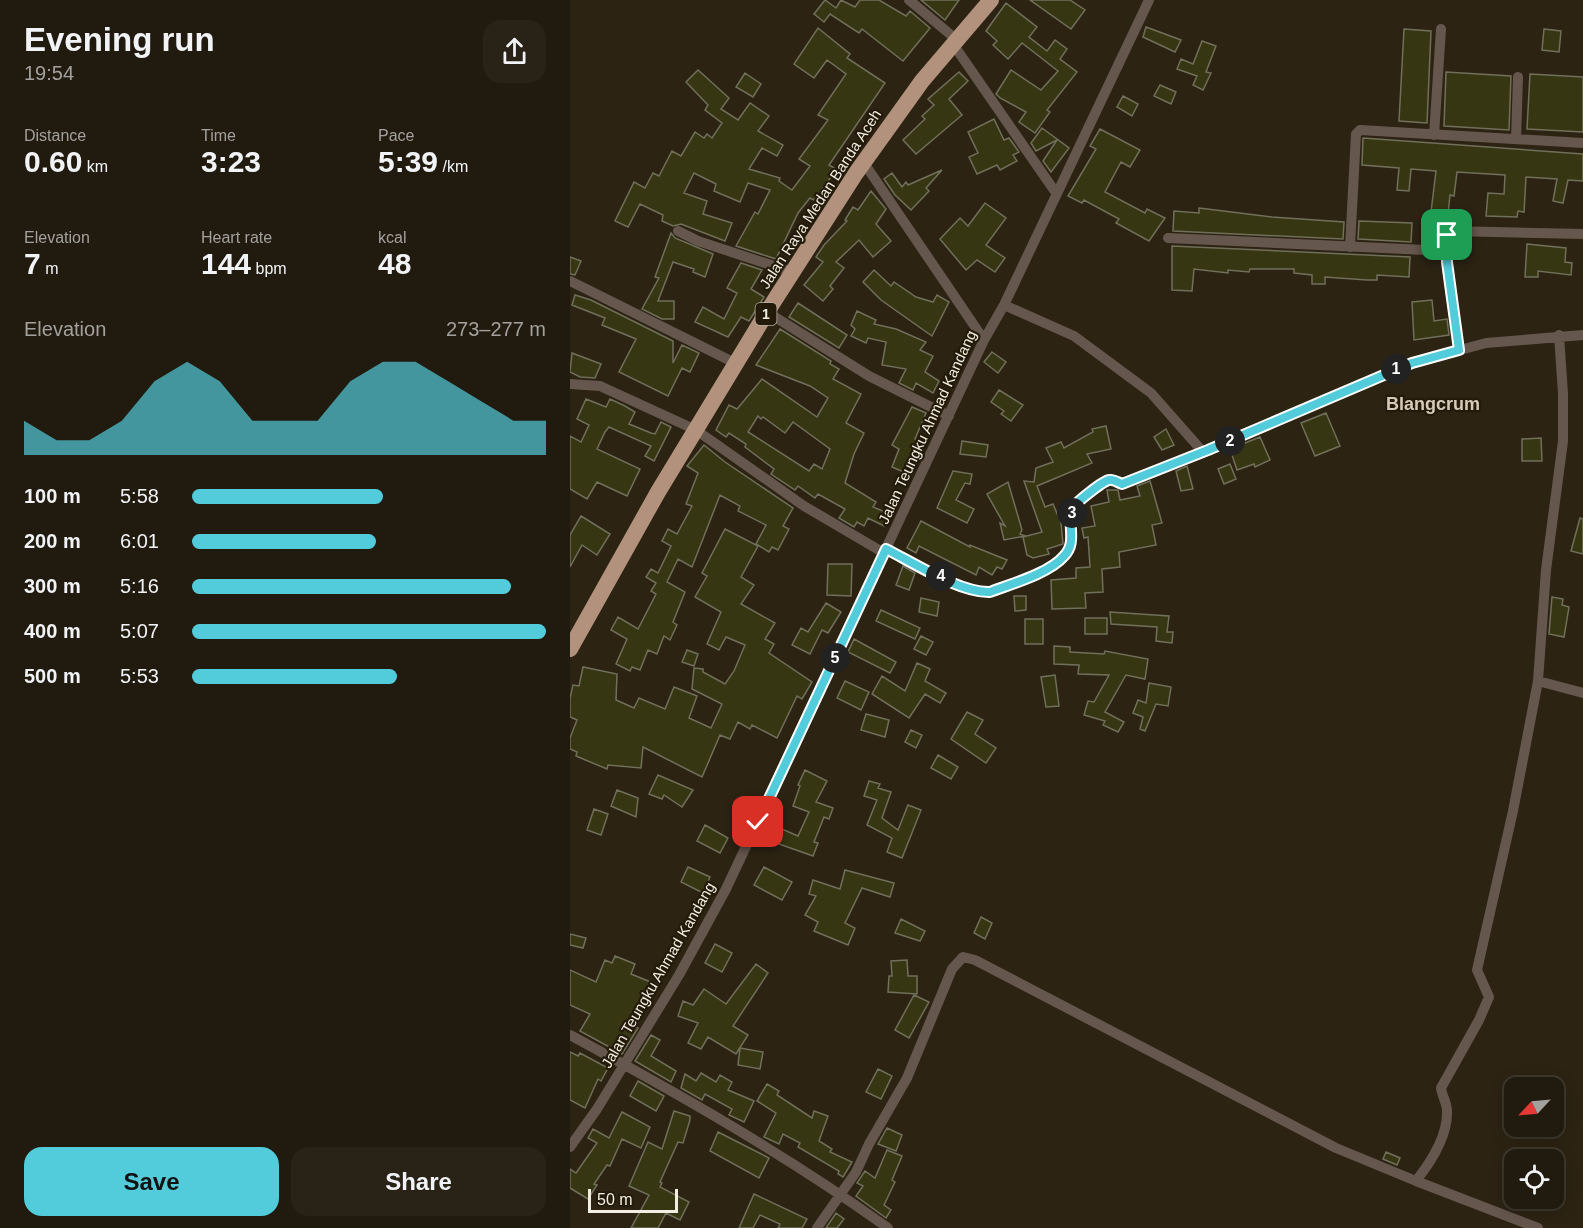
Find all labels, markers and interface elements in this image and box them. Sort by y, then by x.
button: share [483,20,546,83]
text: Evening run [24,21,215,58]
text: 19:54 [24,62,74,84]
street label: Jalan Raya Medan Banda Aceh [756,106,884,292]
text: Distance [24,127,86,144]
text: Time [201,127,236,144]
text: Pace [378,127,414,144]
text: 0.60 [24,145,82,178]
text: 3:23 [201,145,261,178]
text: 5:39 [378,145,438,178]
text: km [82,158,108,175]
text: /km [438,158,468,175]
pin [1421,209,1472,260]
icon: arrive [1430,218,1463,251]
text: Elevation [24,229,90,246]
text: Heart rate [201,229,272,246]
text: kcal [378,229,406,246]
text: 7 [24,247,41,280]
text: 144 [201,247,251,280]
text: 48 [378,247,411,280]
text: m [41,260,58,277]
text: bpm [251,260,287,277]
road number: 1 [756,303,776,325]
text: Elevation [24,318,106,340]
text: 273–277 m [446,318,546,340]
street label: Jalan Teungku Ahmad Kandang [875,328,979,526]
pin: 1 [1381,354,1411,384]
text: 1 [1392,360,1400,377]
district label: Blangcrum [1386,394,1480,414]
pin: 2 [1215,426,1245,456]
text: 2 [1226,432,1234,449]
text: 100 m [24,485,81,507]
text: 5:58 [120,485,159,507]
pin: 3 [1057,498,1087,528]
text: 3 [1068,504,1076,521]
text: 200 m [24,530,81,552]
text: 6:01 [120,530,159,552]
pin: 4 [926,561,956,591]
text: 4 [937,567,945,584]
text: 300 m [24,575,81,597]
text: 5:16 [120,575,159,597]
text: 400 m [24,620,81,642]
text: 5:07 [120,620,159,642]
pin: 5 [820,643,850,673]
text: 5 [831,649,839,666]
text: 500 m [24,665,81,687]
text: 5:53 [120,665,159,687]
pin [732,796,783,847]
icon: check [741,805,774,838]
street label: Jalan Teungku Ahmad Kandang [598,879,718,1071]
north arrow [1504,1077,1564,1137]
map controls [1504,1077,1564,1209]
button: Save [24,1147,279,1216]
button: Share [291,1147,546,1216]
button: locate [1504,1149,1564,1209]
scale bar [588,1186,678,1214]
text: 50 m [597,1191,633,1208]

